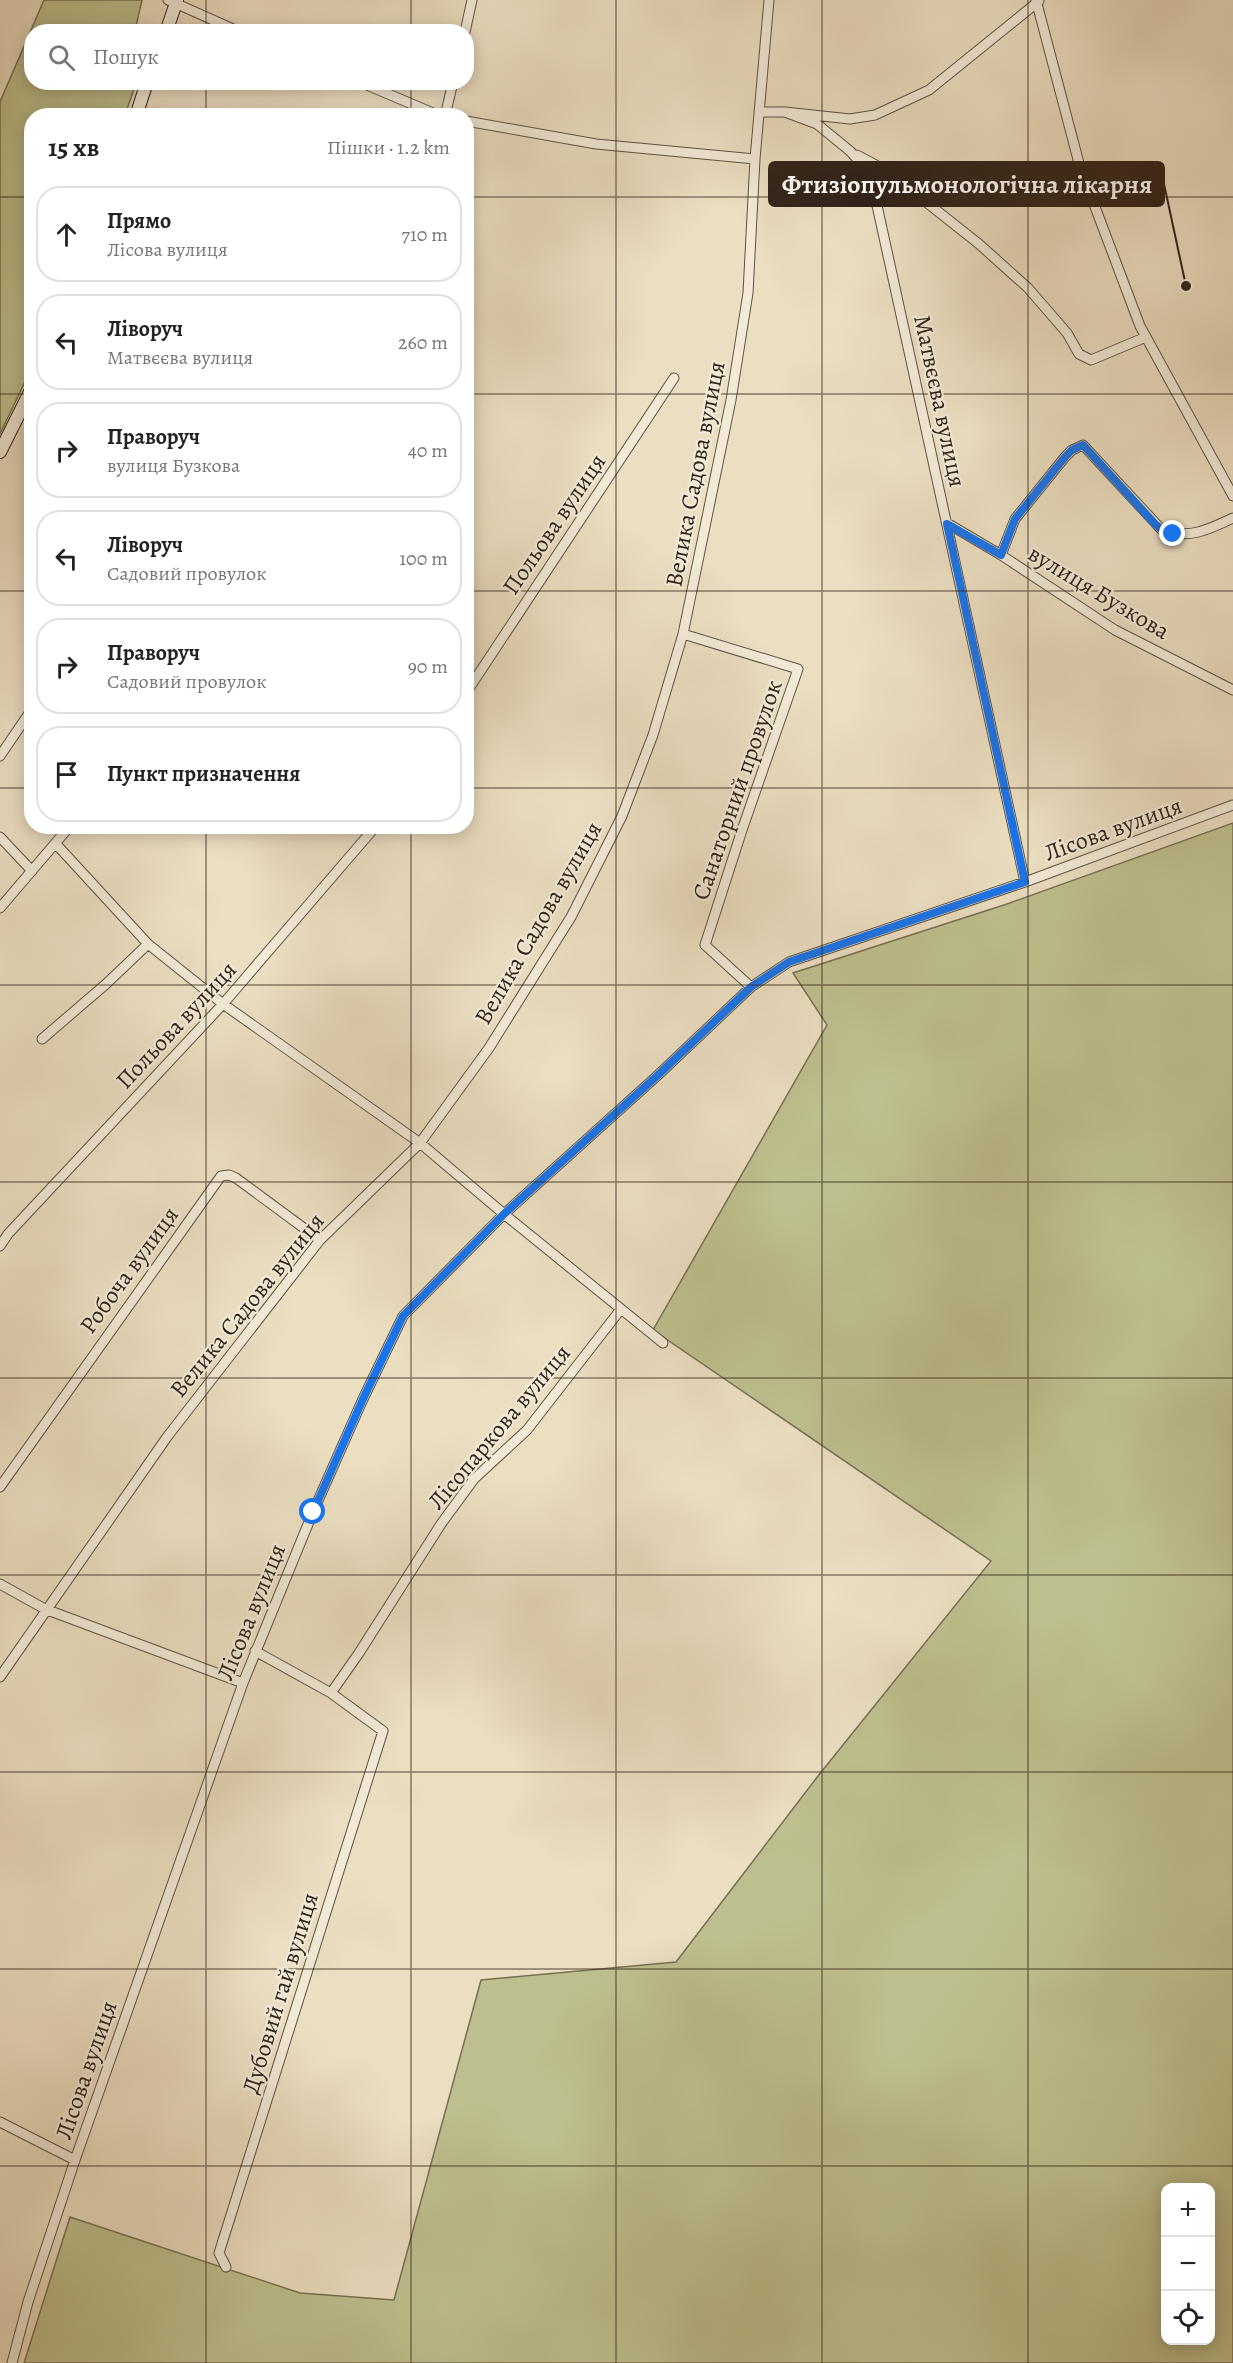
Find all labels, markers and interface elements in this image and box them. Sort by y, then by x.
search box [24,24,474,90]
icon: search [45,41,78,74]
text: Пошук [93,42,159,72]
text: 15 хв [48,130,99,165]
text: Пішки · 1.2 km [327,134,450,161]
callout: Фтизіопульмонологічна лікарня [769,162,1164,206]
text: Фтизіопульмонологічна лікарня [782,167,1152,202]
text: Прямо [107,206,171,236]
icon: ahead [50,218,83,251]
text: 710 m [402,221,448,248]
text: Лісова вулиця [107,236,228,263]
street label: Матвєєва вулиця [906,312,974,490]
text: Ліворуч [107,314,183,344]
icon: left [50,326,83,359]
text: 260 m [398,329,448,356]
text: Матвєєва вулиця [107,344,253,371]
street label: Велика Садова вулиця [657,358,733,590]
text: Праворуч [107,422,200,452]
icon: right [50,434,83,467]
text: 40 m [408,437,448,464]
street label: Польова вулиця [495,447,613,601]
text: вулиця Бузкова [107,452,240,479]
route end [1159,520,1185,546]
text: Ліворуч [107,530,183,560]
street label: вулиця Бузкова [1022,537,1176,647]
icon: left [50,542,83,575]
text: 100 m [399,545,448,572]
text: Садовий провулок [107,560,267,587]
text: Праворуч [107,638,200,668]
icon: right [50,650,83,683]
text: 90 m [408,653,448,680]
text: Садовий провулок [107,668,267,695]
street label: Санаторний провулок [684,676,790,904]
icon: arrive [50,758,83,791]
text: Пункт призначення [107,759,300,789]
street label: Лісова вулиця [1040,789,1186,869]
street label: Велика Садова вулиця [467,816,609,1030]
street label: Польова вулиця [108,954,244,1096]
street label: Робоча вулиця [72,1200,186,1340]
street label: Велика Садова вулиця [162,1206,332,1404]
street label: Лісопаркова вулиця [420,1338,578,1516]
route start [299,1498,325,1524]
street label: Лісова вулиця [209,1539,293,1685]
street label: Дубовий гай вулиця [234,1889,326,2097]
street label: Лісова вулиця [47,1996,125,2144]
map controls [1161,2183,1215,2345]
button: + [1161,2183,1215,2237]
button: − [1161,2237,1215,2291]
button: locate [1161,2291,1215,2345]

